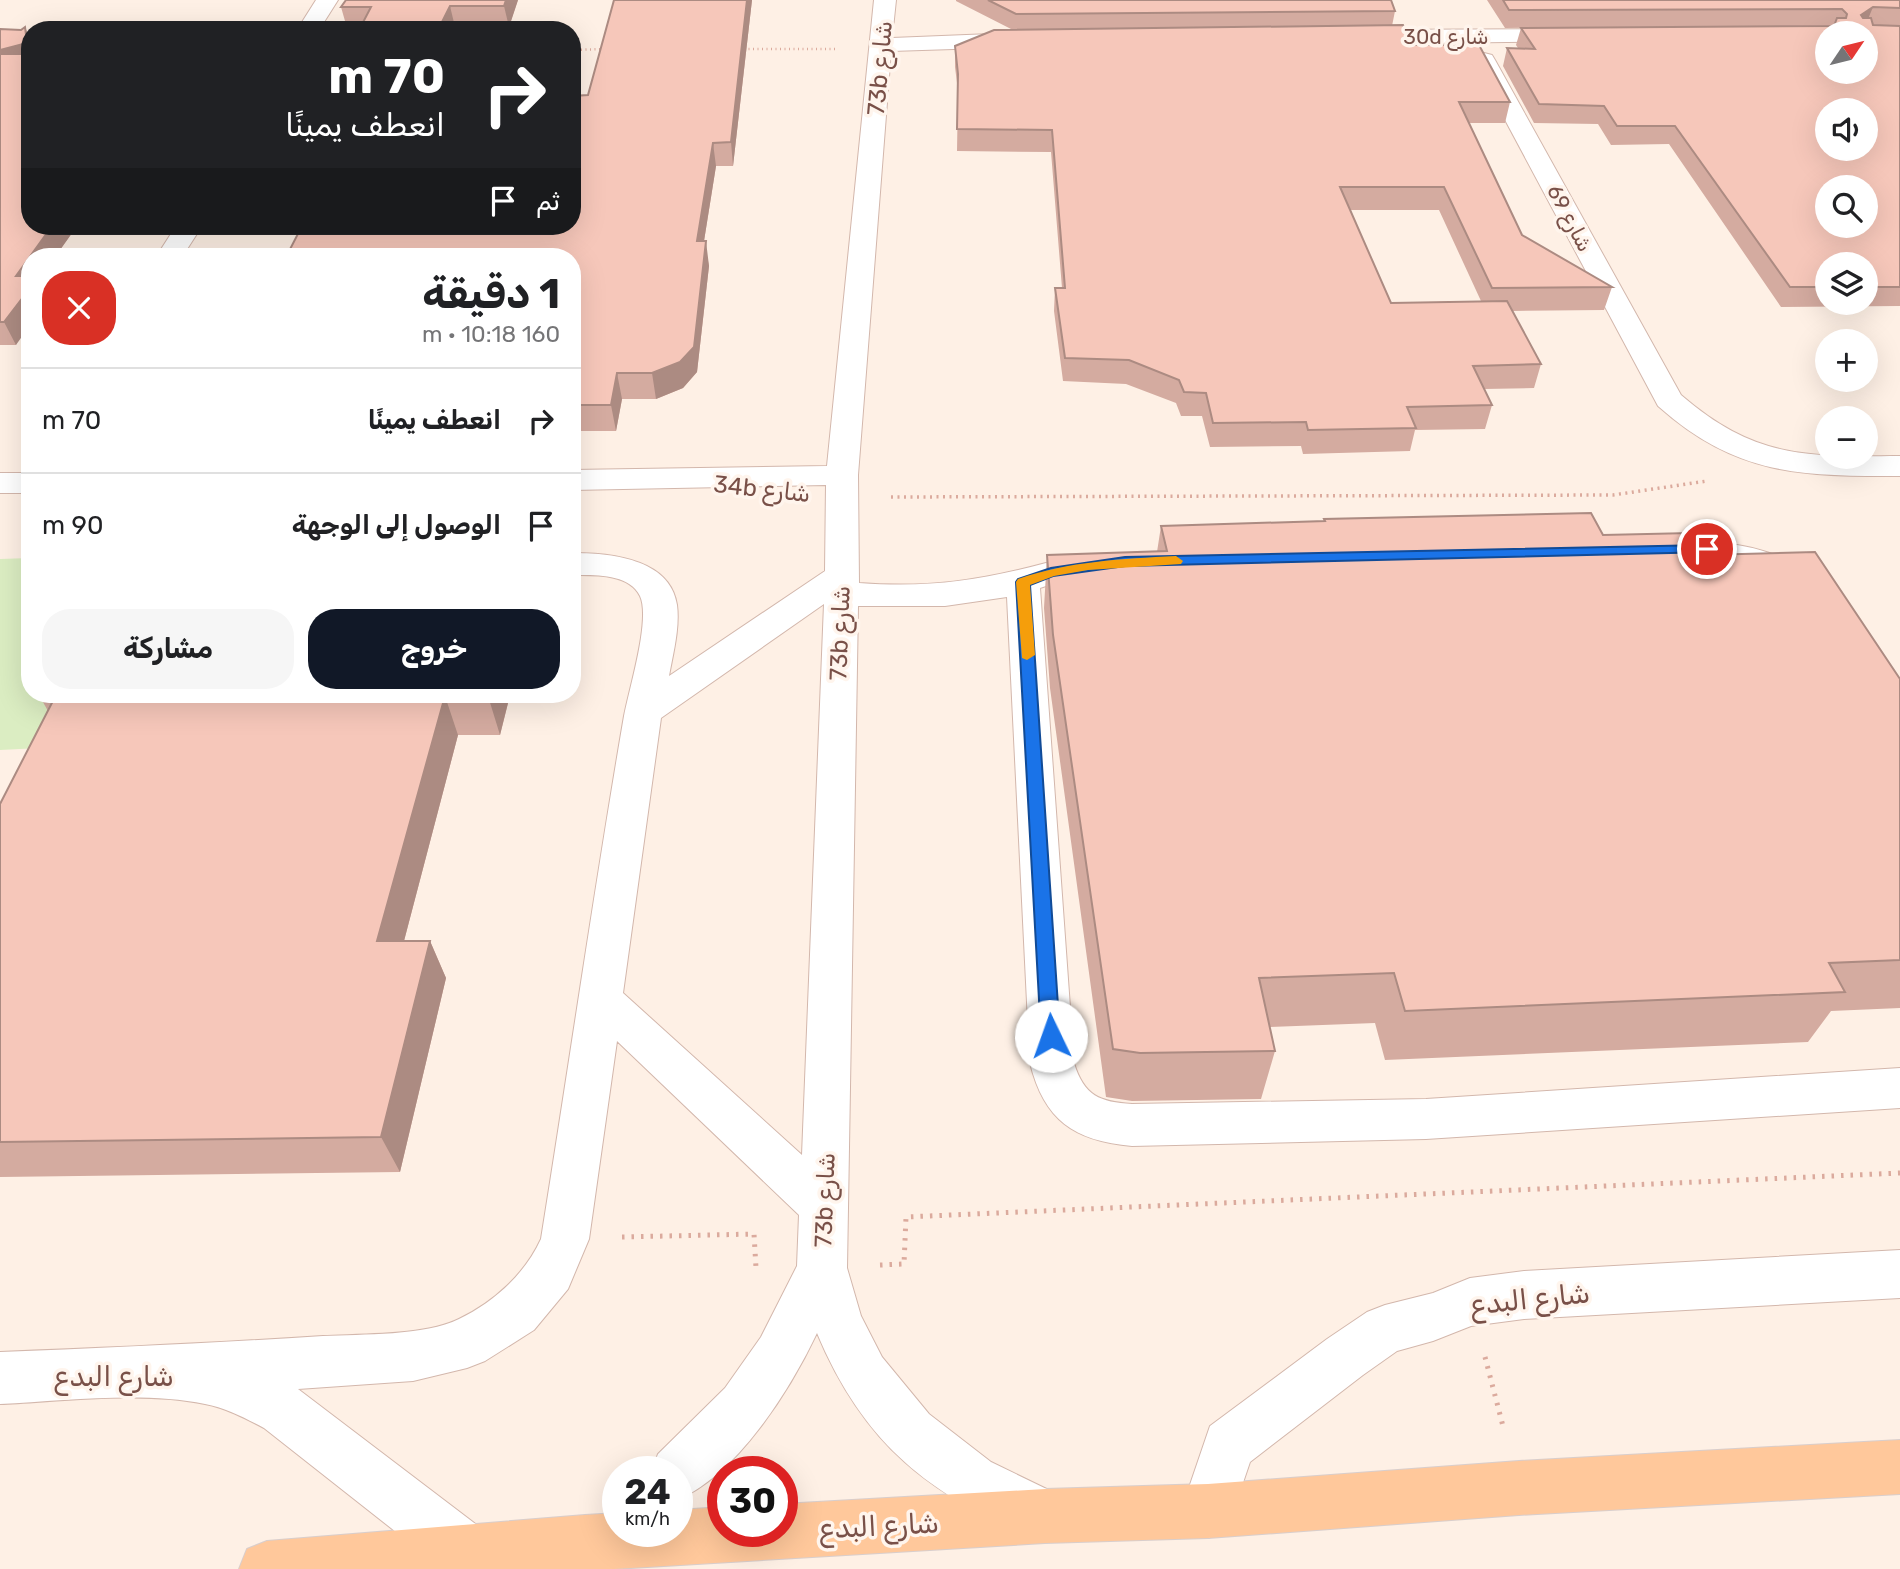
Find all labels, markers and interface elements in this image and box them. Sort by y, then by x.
street label: 73b شارع [862,20,900,117]
north arrow [1815,21,1878,84]
map controls [1815,21,1878,469]
street label: 30d شارع [1403,24,1489,51]
text: 70 m [328,47,445,105]
icon: right [469,49,560,140]
button: sound [1815,98,1878,161]
text: انعطف يمينًا [285,106,445,144]
button: search [1815,175,1878,238]
street label: شارع 69 [1540,180,1598,257]
icon: arrive [484,182,522,220]
text: ثم [536,186,560,217]
button: layers [1815,252,1878,315]
text: 1 دقيقة [422,269,560,319]
button: close [42,271,116,345]
text: 160 m · 10:18 [422,320,560,348]
button: + [1815,329,1878,392]
icon: right [522,402,560,440]
text: 70 m [42,405,101,436]
text: انعطف يمينًا [368,405,501,436]
button: − [1815,406,1878,469]
street label: 34b شارع [712,470,812,510]
icon: arrive [522,507,560,545]
text: 90 m [42,510,103,541]
text: الوصول إلى الوجهة [292,510,501,541]
pin [1677,519,1737,579]
icon: arrive [1688,530,1726,568]
street label: 73b شارع [824,585,858,681]
button: مشاركة [42,609,294,689]
button: خروج [308,609,560,689]
position arrow [1014,999,1088,1073]
street label: 73b شارع [809,1152,843,1248]
street label: شارع البدع [1469,1276,1592,1325]
street label: شارع البدع [54,1360,174,1396]
speed limit sign: 30 [707,1456,798,1547]
text: 24 [624,1471,671,1513]
street label: شارع البدع [818,1506,940,1549]
text: km/h [625,1508,670,1530]

